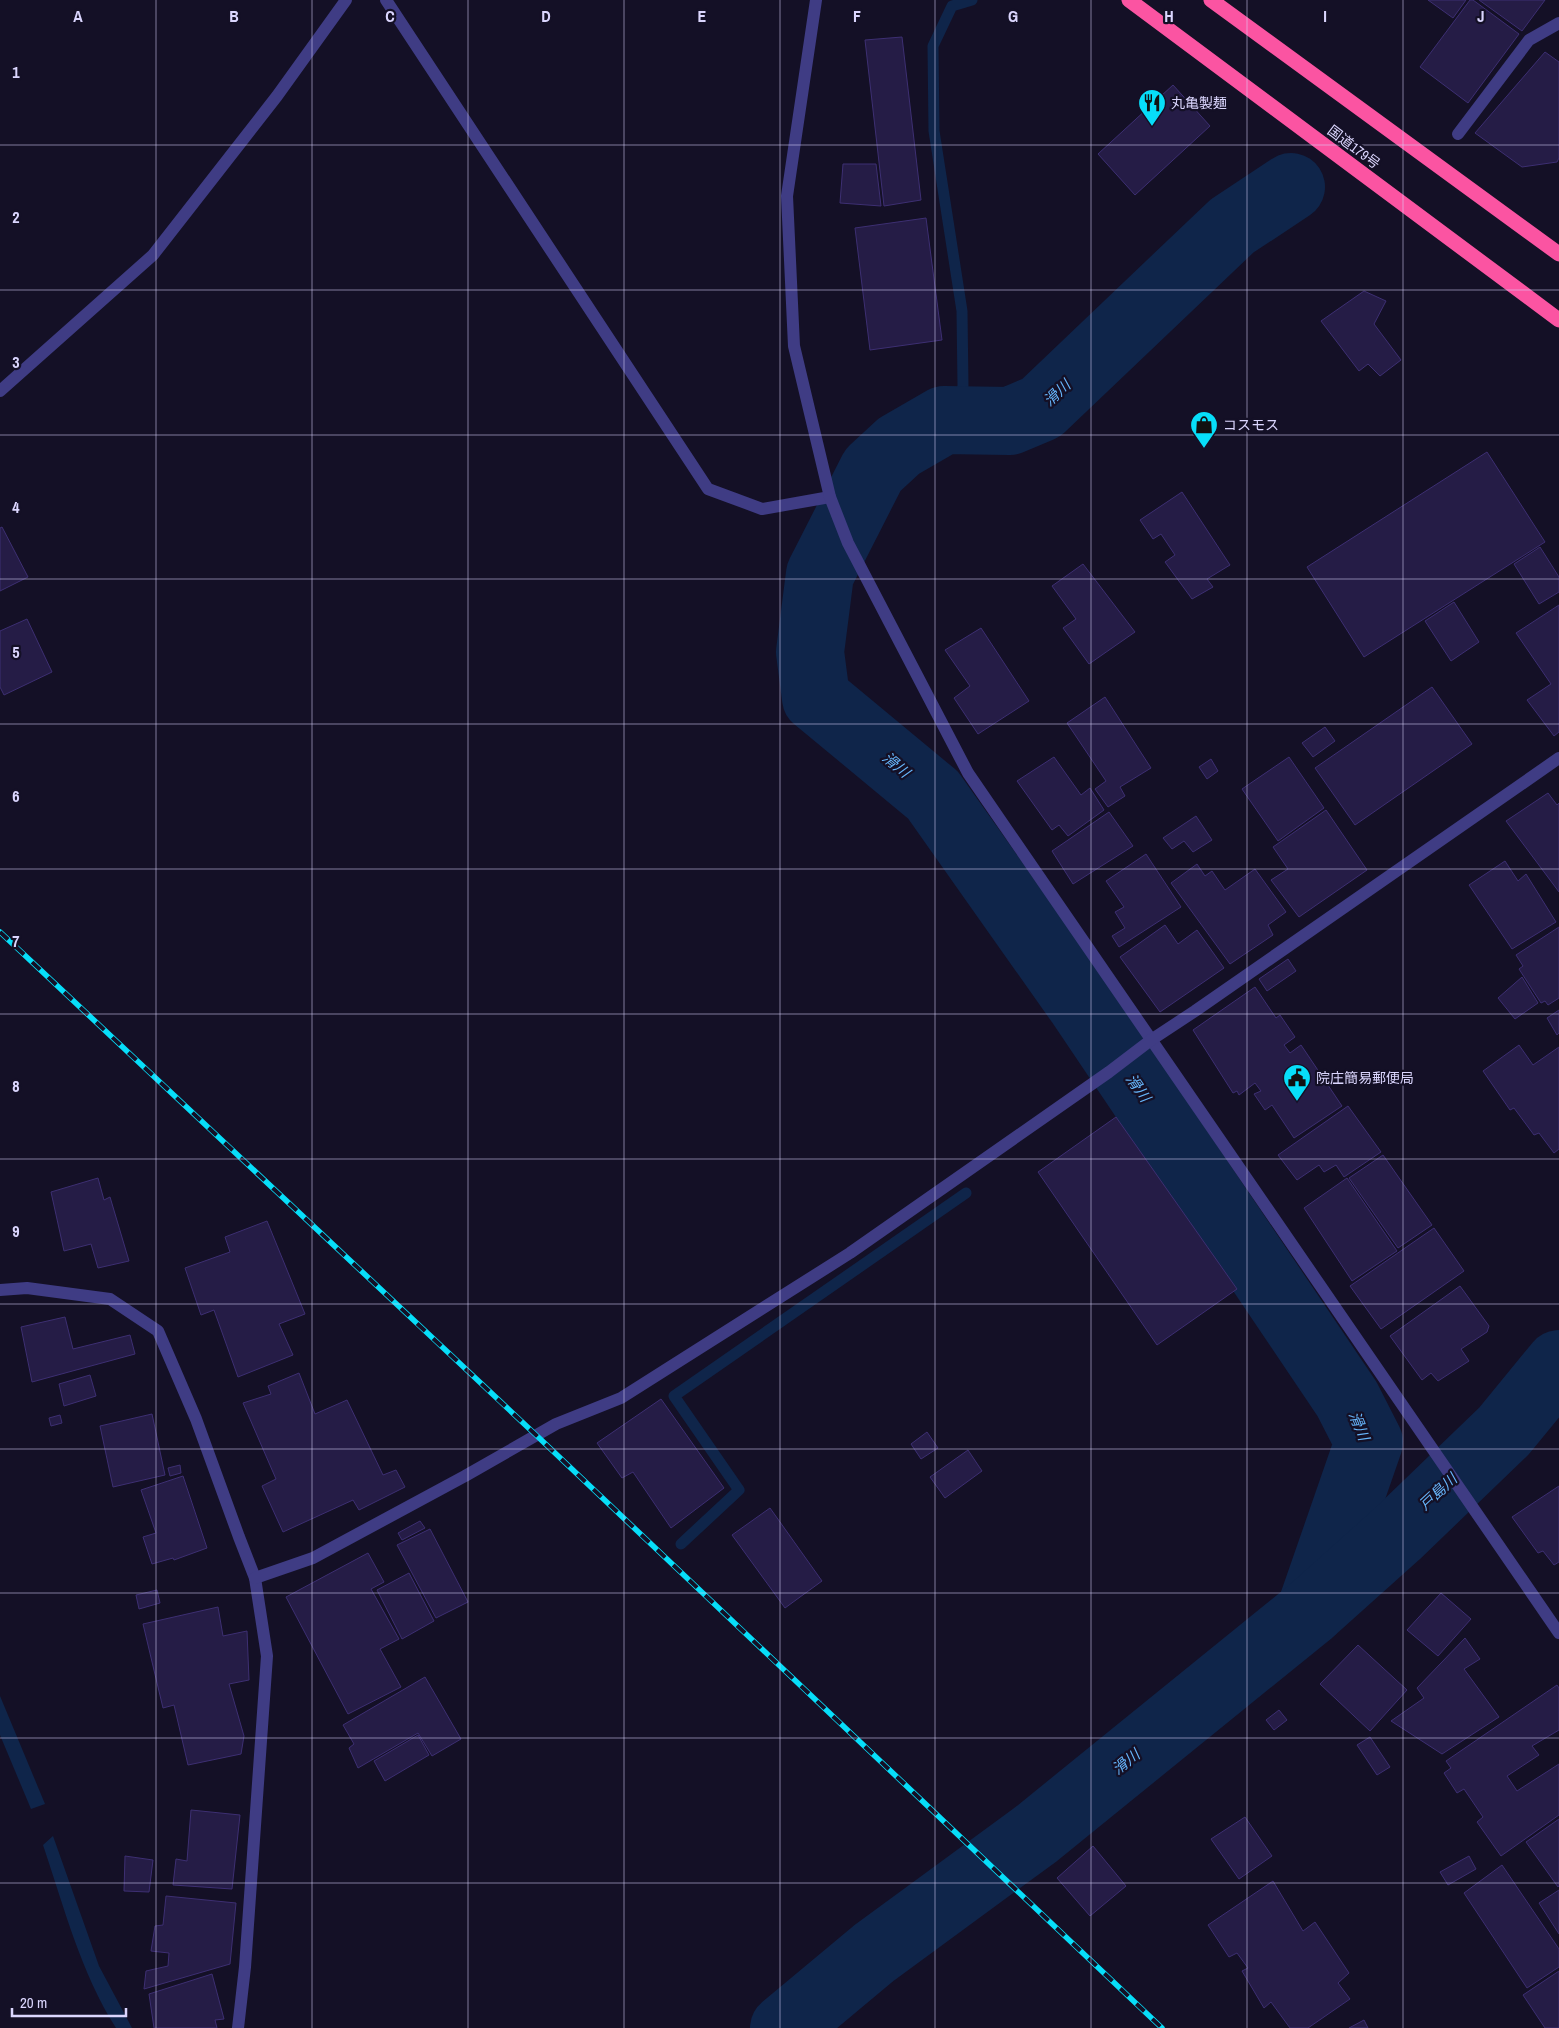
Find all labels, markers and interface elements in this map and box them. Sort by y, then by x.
text: A [73,5,83,27]
text: B [229,5,239,27]
text: C [385,5,395,27]
text: D [541,5,551,27]
text: E [698,5,707,27]
text: F [853,5,861,27]
text: G [1008,5,1018,27]
text: H [1164,5,1174,27]
text: I [1323,5,1327,27]
text: J [1477,5,1485,27]
text: 1 [12,61,20,83]
restaurant icon: 丸亀製麺 [1137,88,1167,127]
place label: 丸亀製麺 [1171,94,1227,112]
street label: 国道179号 [1324,121,1384,173]
text: 2 [12,206,20,228]
text: 3 [12,351,20,373]
water label: 滑川 [1039,373,1076,411]
shop icon: コスモス [1189,410,1219,449]
place label: コスモス [1223,416,1279,434]
text: 4 [12,496,20,518]
text: 5 [12,641,20,663]
water label: 滑川 [878,747,916,784]
text: 6 [12,785,20,807]
text: 7 [12,930,20,952]
public building icon: 院庄簡易郵便局 [1282,1063,1312,1102]
water label: 滑川 [1121,1069,1157,1108]
place label: 院庄簡易郵便局 [1316,1069,1414,1087]
text: 8 [12,1075,20,1097]
text: 9 [12,1220,20,1242]
water label: 滑川 [1344,1408,1376,1446]
water label: 戸島川 [1414,1467,1463,1515]
water label: 滑川 [1107,1743,1145,1779]
scale bar [12,1986,126,2018]
text: 20 m [20,1992,47,2013]

